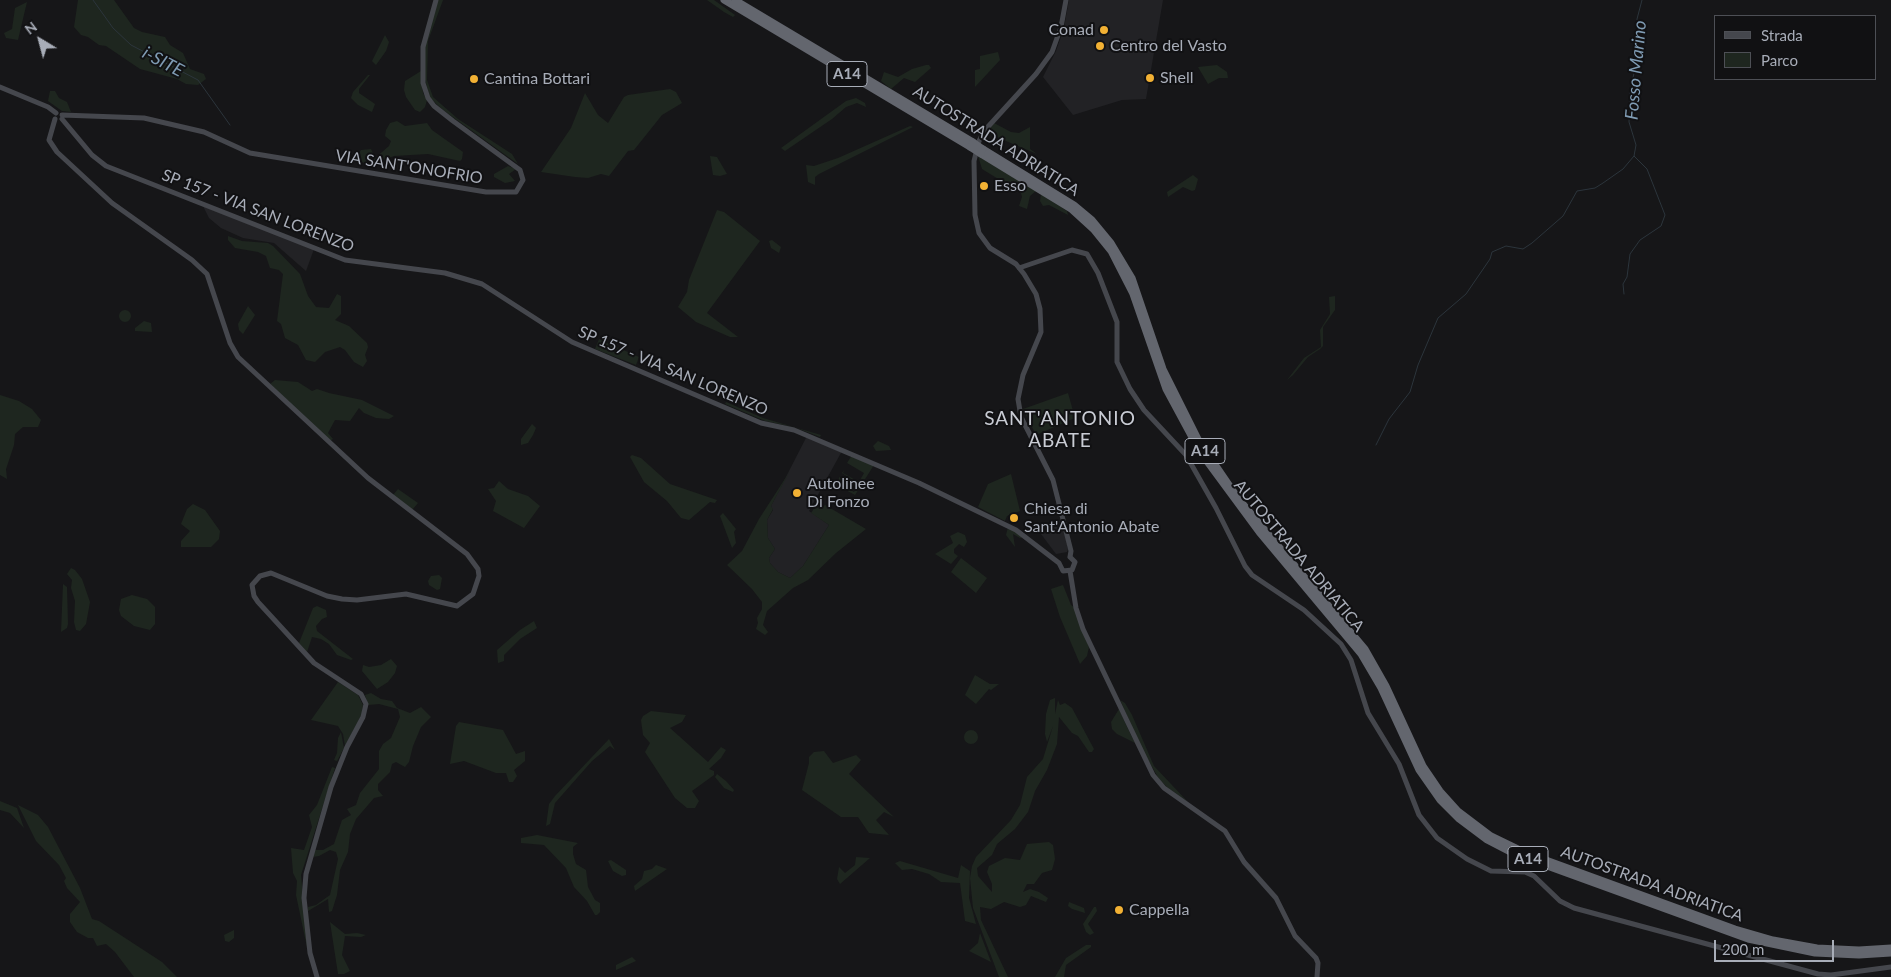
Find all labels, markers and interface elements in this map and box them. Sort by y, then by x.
north arrow [15,15,65,65]
legend [1714,15,1876,80]
text: N [21,18,40,38]
water label: Fosso Marino [1621,19,1651,121]
place label: Conad [1049,20,1094,40]
marker: Conad [1098,24,1110,36]
text: Strada [1761,26,1803,44]
place label: Centro del Vasto [1110,36,1227,56]
marker: Centro del Vasto [1094,40,1106,52]
water label: i-SITE [139,42,187,82]
text: Parco [1761,51,1798,69]
road number: A14 [827,62,867,86]
place label: Shell [1160,68,1193,88]
place label: Cantina Bottari [484,69,590,89]
marker: Shell [1144,72,1156,84]
marker: Cantina Bottari [468,73,480,85]
street label: AUTOSTRADA ADRIATICA [909,82,1083,200]
street label: VIA SANT'ONOFRIO [334,146,484,188]
street label: SP 157 - VIA SAN LORENZO [159,165,357,257]
place label: Esso [994,176,1026,196]
marker: Esso [978,180,990,192]
street label: SP 157 - VIA SAN LORENZO [575,322,771,420]
district label: SANT'ANTONIO ABATE [983,408,1137,452]
road number: A14 [1185,438,1225,464]
place label: Autolinee Di Fonzo [807,474,875,512]
street label: AUTOSTRADA ADRIATICA [1230,476,1368,636]
marker: Autolinee Di Fonzo [791,487,803,499]
place label: Chiesa di Sant'Antonio Abate [1024,499,1160,537]
marker: Chiesa di Sant'Antonio Abate [1008,512,1020,524]
street label: AUTOSTRADA ADRIATICA [1558,842,1746,926]
road number: A14 [1508,846,1548,872]
place label: Cappella [1129,900,1190,920]
marker: Cappella [1113,904,1125,916]
scale bar [1716,930,1836,962]
text: 200 m [1722,940,1764,958]

